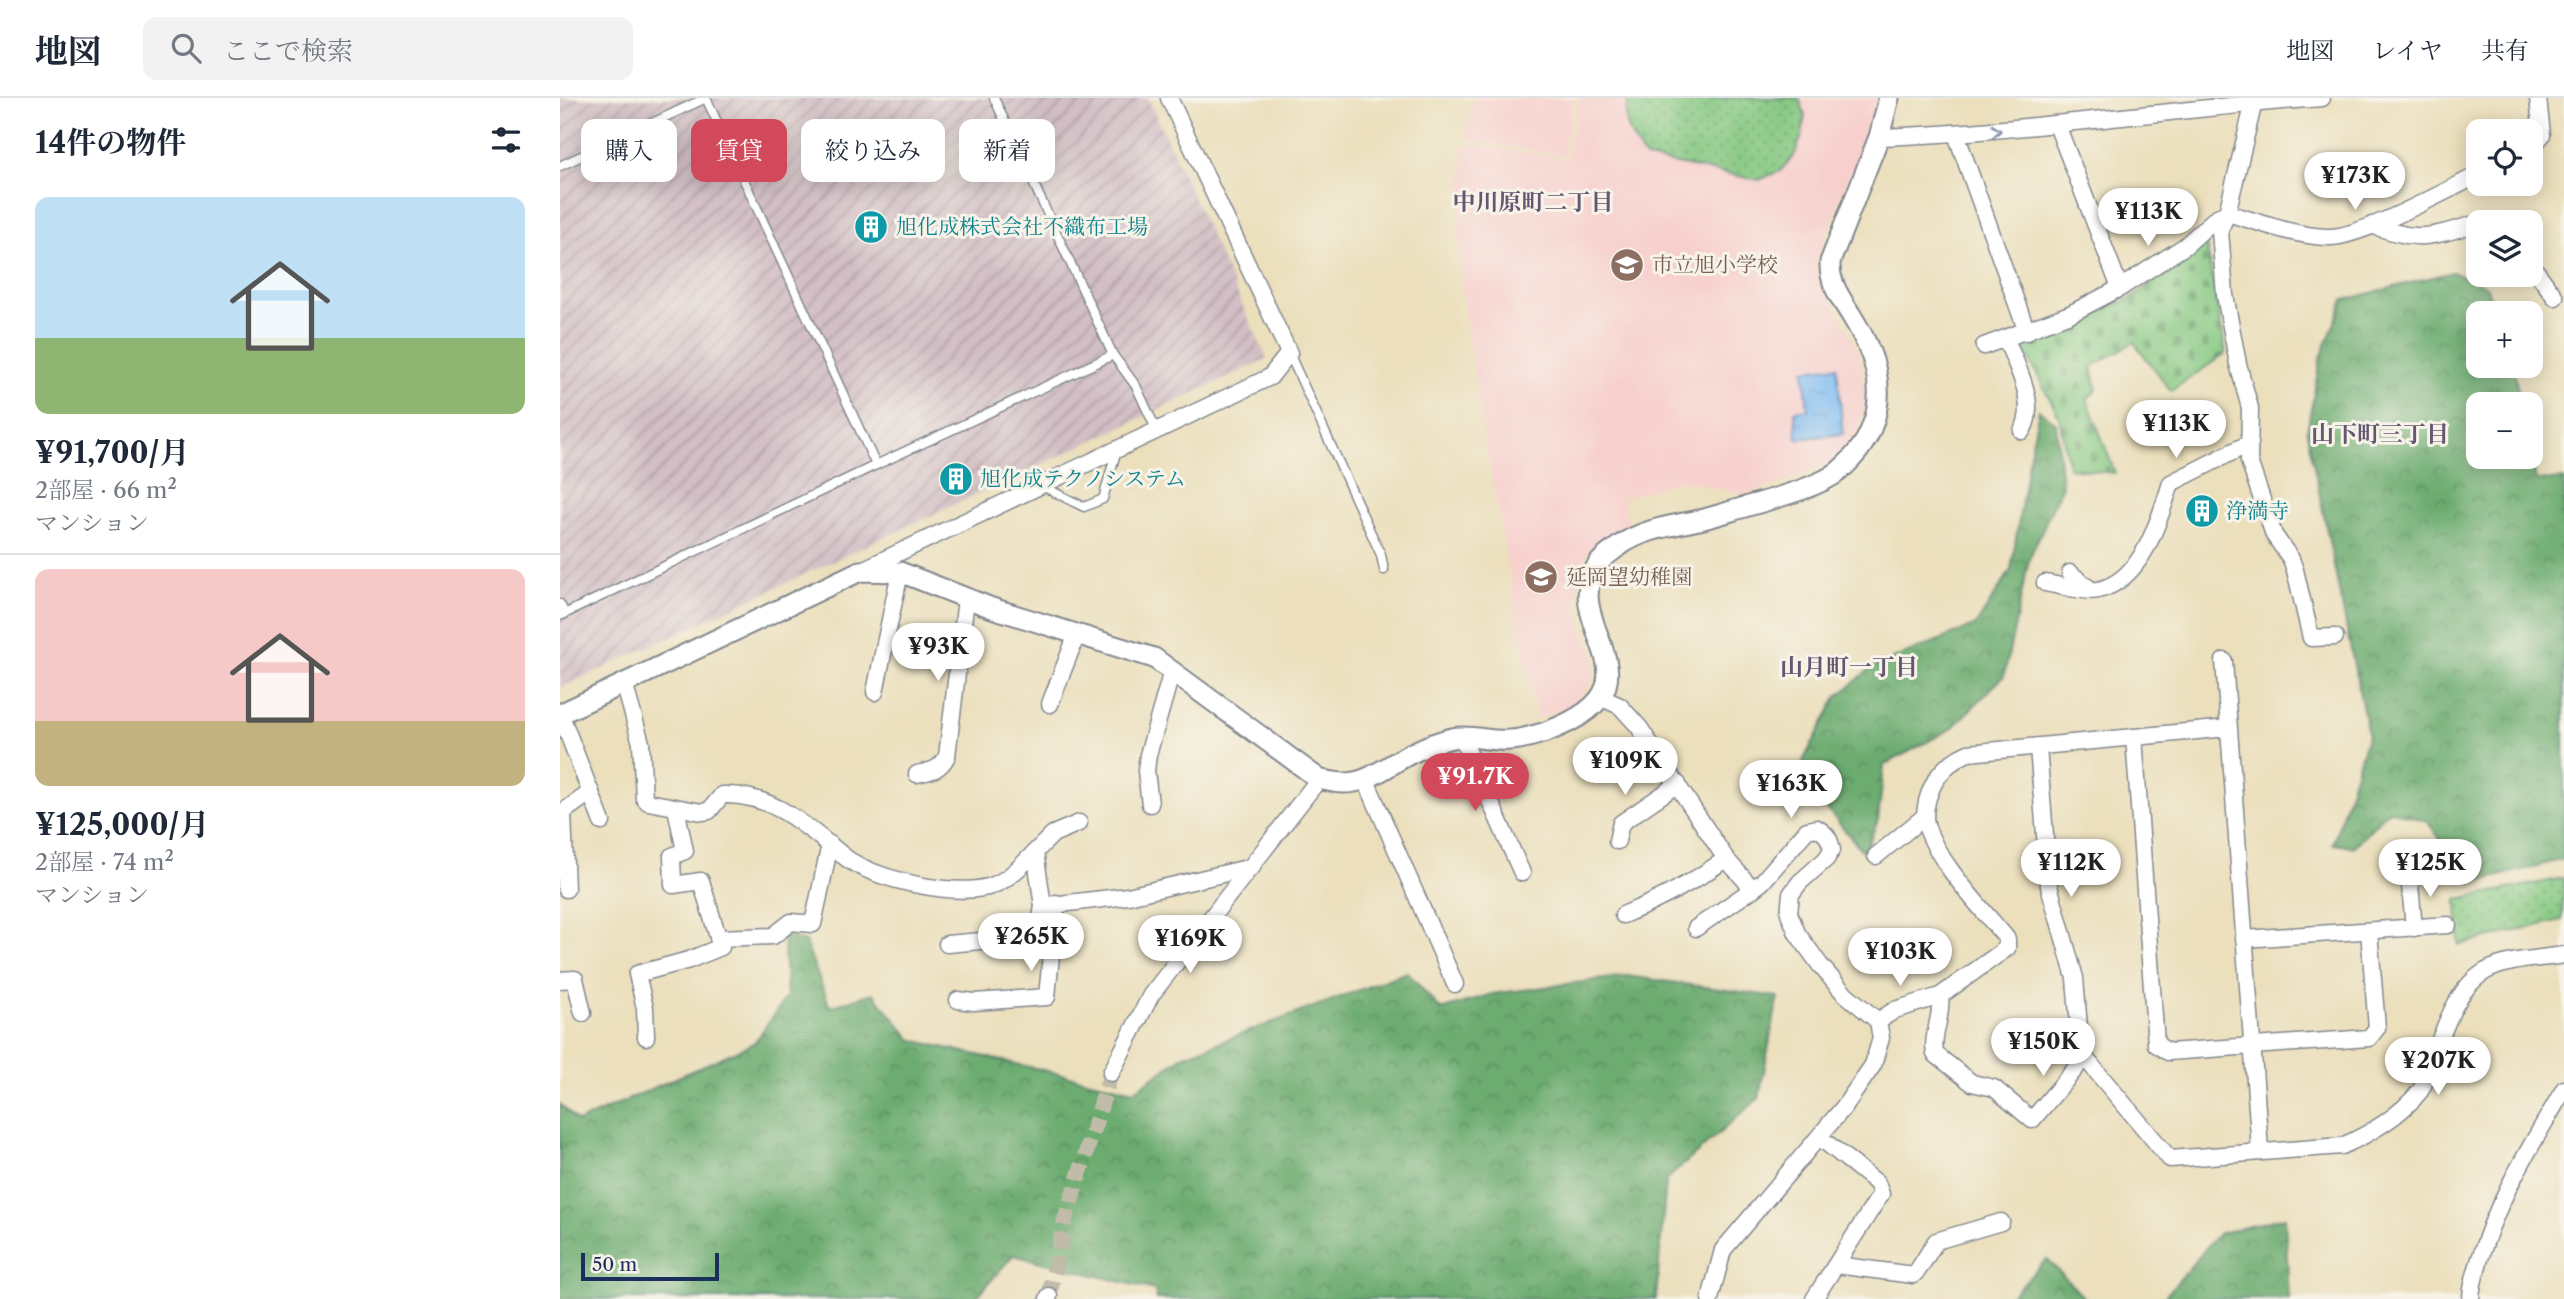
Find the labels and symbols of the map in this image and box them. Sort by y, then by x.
one-way arrow [1990,124,2001,139]
pin: ¥173K [2306,152,2404,212]
district label: 中川原町二丁目 [1453,188,1614,216]
pin: ¥113K [2099,188,2197,248]
building icon: 旭化成株式会社不織布工場 [852,208,890,246]
place label: 旭化成株式会社不織布工場 [896,214,1148,239]
school or university icon: 市立旭小学校 [1608,246,1646,284]
place label: 市立旭小学校 [1652,252,1778,277]
pin: ¥113K [2127,400,2225,460]
district label: 山下町三丁目 [2311,420,2449,448]
building icon: 旭化成テクノシステム [937,460,975,498]
place label: 旭化成テクノシステム [980,466,1186,491]
building icon: 浄満寺 [2183,492,2221,530]
place label: 浄満寺 [2226,498,2289,523]
school or university icon: 延岡望幼稚園 [1522,558,1560,596]
place label: 延岡望幼稚園 [1566,564,1692,589]
pin: ¥93K [897,624,979,683]
district label: 山月町一丁目 [1780,653,1918,681]
pin: ¥109K [1576,738,1674,797]
pin: ¥91.7K [1418,754,1532,813]
pin: ¥163K [1742,760,1840,820]
pin: ¥112K [2022,840,2120,899]
pin: ¥125K [2381,840,2479,899]
pin: ¥265K [982,914,1080,973]
pin: ¥169K [1141,916,1239,975]
pin: ¥103K [1851,928,1949,988]
pin: ¥150K [1994,1018,2092,1078]
pin: ¥207K [2389,1038,2487,1097]
scale bar [581,1250,719,1282]

